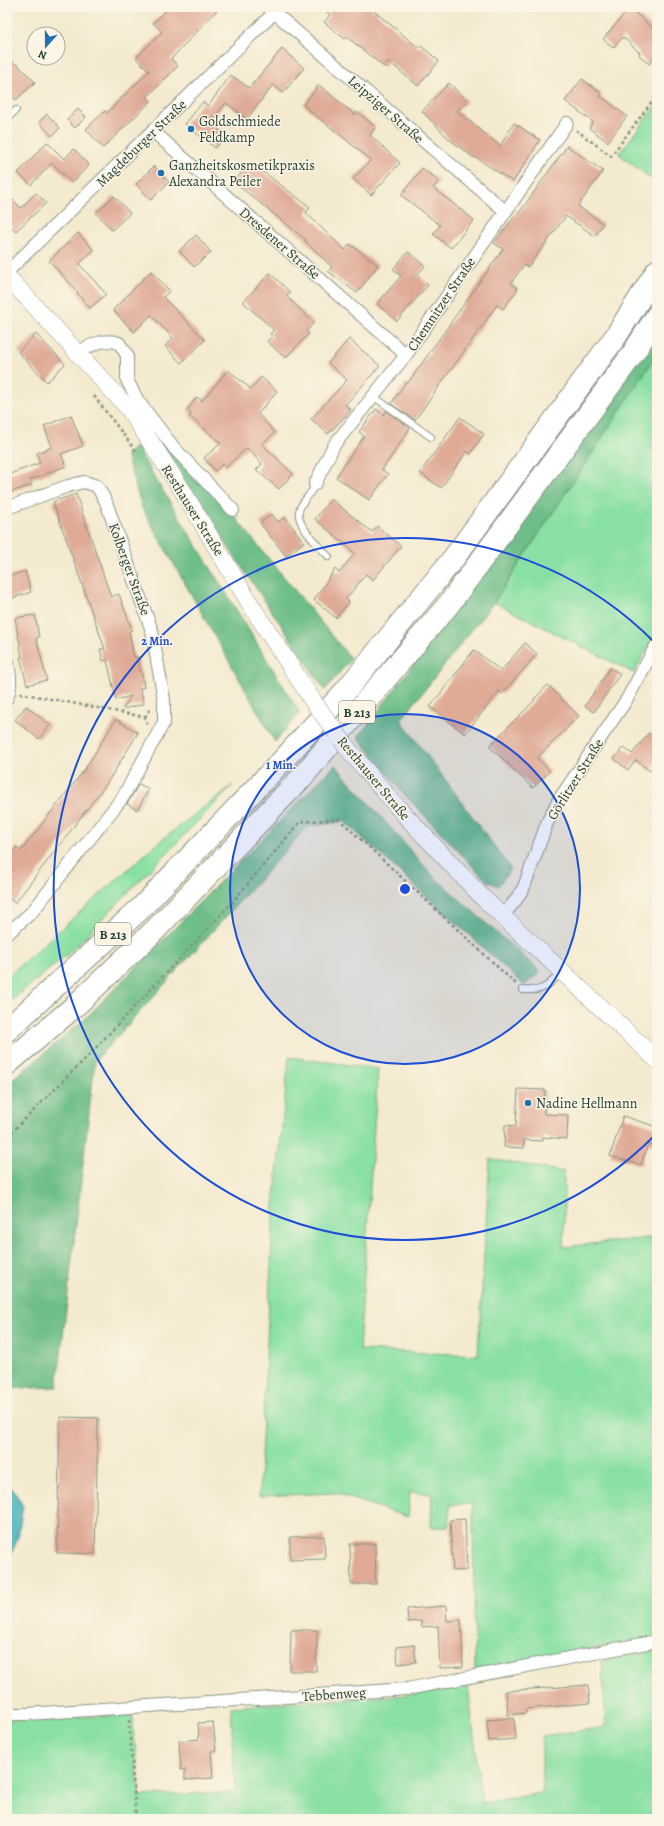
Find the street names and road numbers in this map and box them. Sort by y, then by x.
street label: Leipziger Straße [344,71,428,148]
street label: Magdeburger Straße [92,95,191,191]
street label: Dresdener Straße [235,203,324,284]
street label: Chemnitzer Straße [403,254,480,355]
street label: Resthauser Straße [157,461,228,560]
street label: Kolberger Straße [104,520,155,618]
road number: B 213 [339,701,375,723]
street label: Resthauser Straße [333,732,415,824]
street label: Görlitzer Straße [543,735,608,824]
road number: B 213 [95,923,131,945]
street label: Tebbenweg [302,1683,367,1706]

